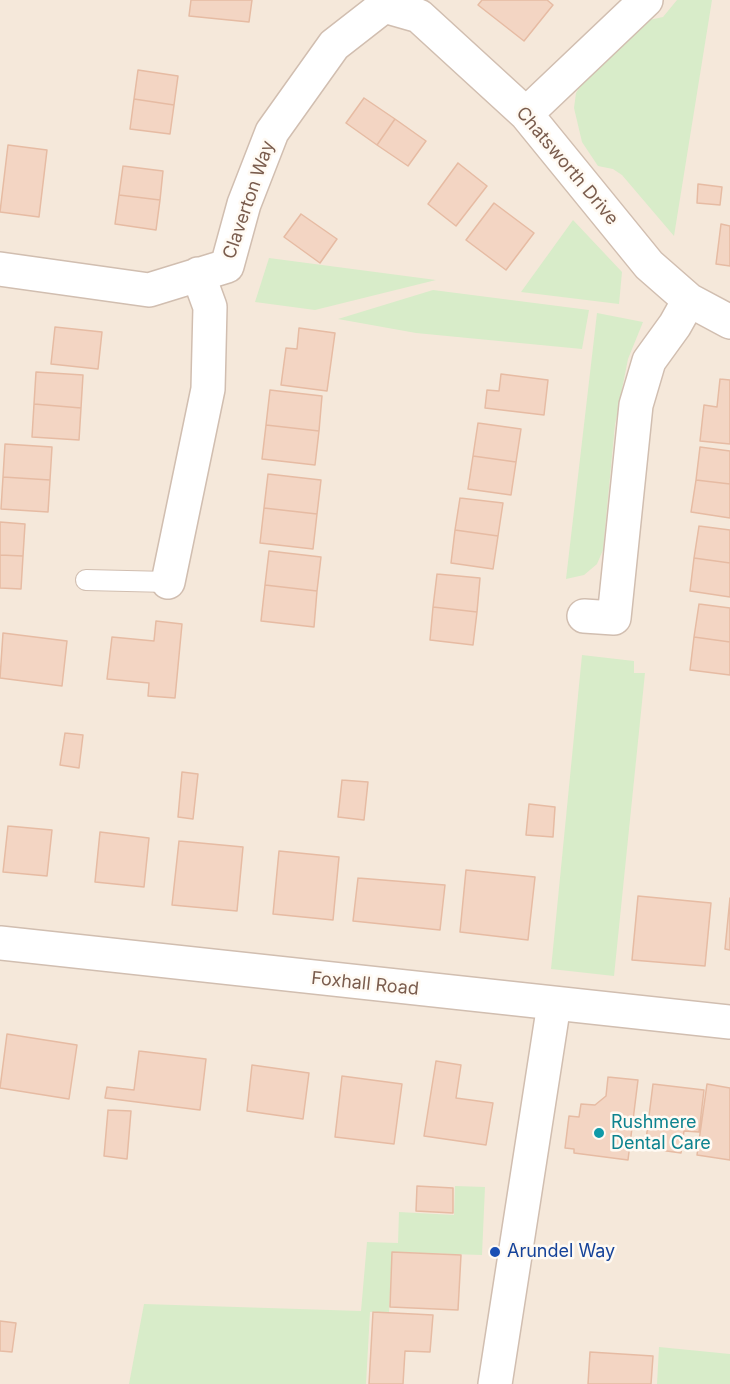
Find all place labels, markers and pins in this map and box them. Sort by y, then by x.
place label: Rushmere Dental Care [611,1112,711,1154]
marker: Rushmere Dental Care [592,1126,606,1140]
place label: Arundel Way [507,1241,615,1263]
marker: Arundel Way [488,1245,502,1259]

